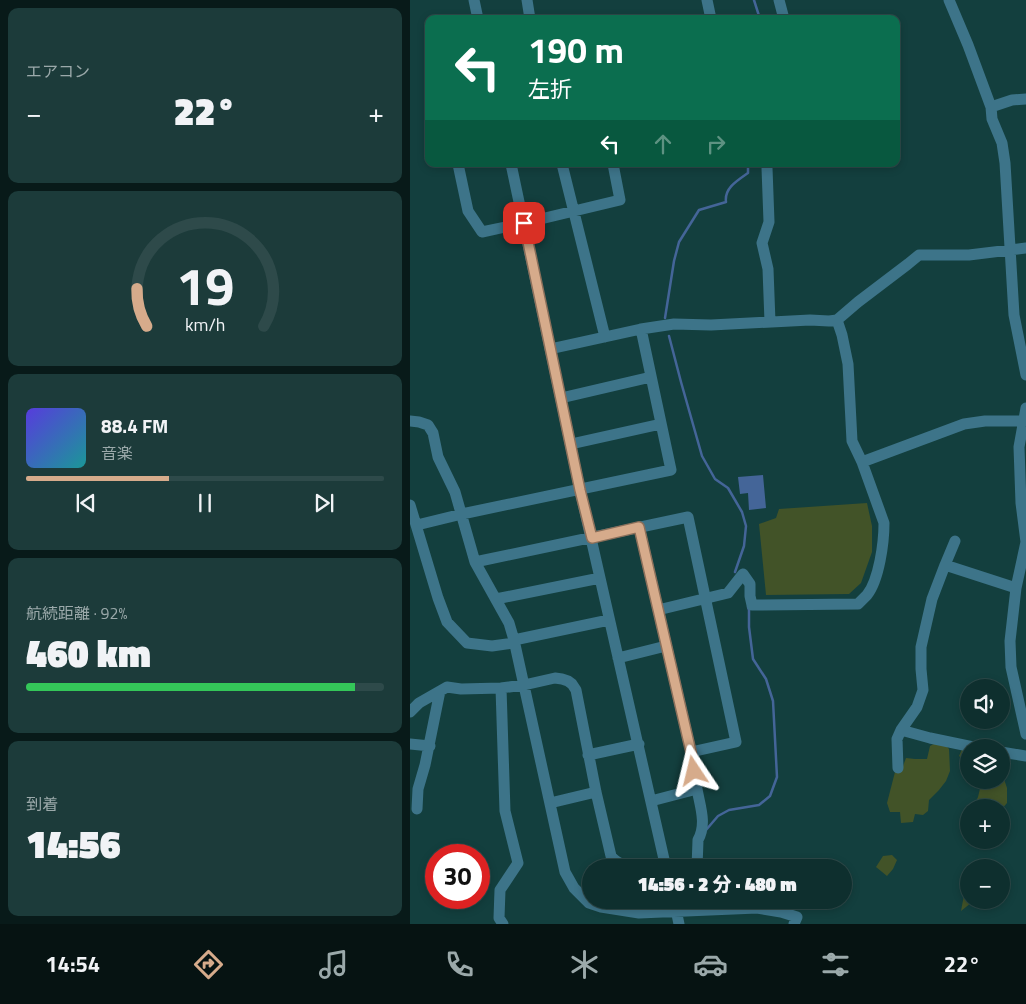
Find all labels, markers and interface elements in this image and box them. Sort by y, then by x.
text: 190 m [528,23,624,77]
icon: left [445,35,510,100]
text: エアコン [26,59,90,83]
text: 左折 [528,72,572,106]
text: 22° [174,82,236,140]
text: − [26,91,42,134]
text: + [368,91,384,134]
icon: left [596,130,624,158]
icon: ahead [649,130,677,158]
icon: right [702,130,730,158]
pin [503,202,545,244]
icon: arrive [510,209,538,237]
text: 19 [176,246,234,325]
text: km/h [185,311,225,338]
text: 88.4 FM [101,411,168,440]
text: 音楽 [101,441,133,465]
icon: previous [72,489,100,517]
icon: pause [191,489,219,517]
icon: next [310,489,338,517]
text: 航続距離 · 92% [26,601,127,625]
text: 460 km [26,624,151,682]
map controls [960,679,1010,909]
button: sound [960,679,1010,729]
button: layers [960,739,1010,789]
position arrow [667,744,719,796]
text: 到着 [26,792,58,816]
button: + [960,799,1010,849]
text: 14:56 [26,815,121,873]
speed limit sign: 30 [425,844,490,909]
button: − [960,859,1010,909]
text: 14:56 · 2 分 · 480 m [637,869,797,898]
text: 14:54 [45,947,100,981]
icon: directions [191,947,226,982]
icon: music [316,947,351,982]
icon: phone [442,947,477,982]
icon: climate [567,947,602,982]
icon: car [693,947,728,982]
icon: filters [818,947,853,982]
text: 22° [944,947,981,981]

